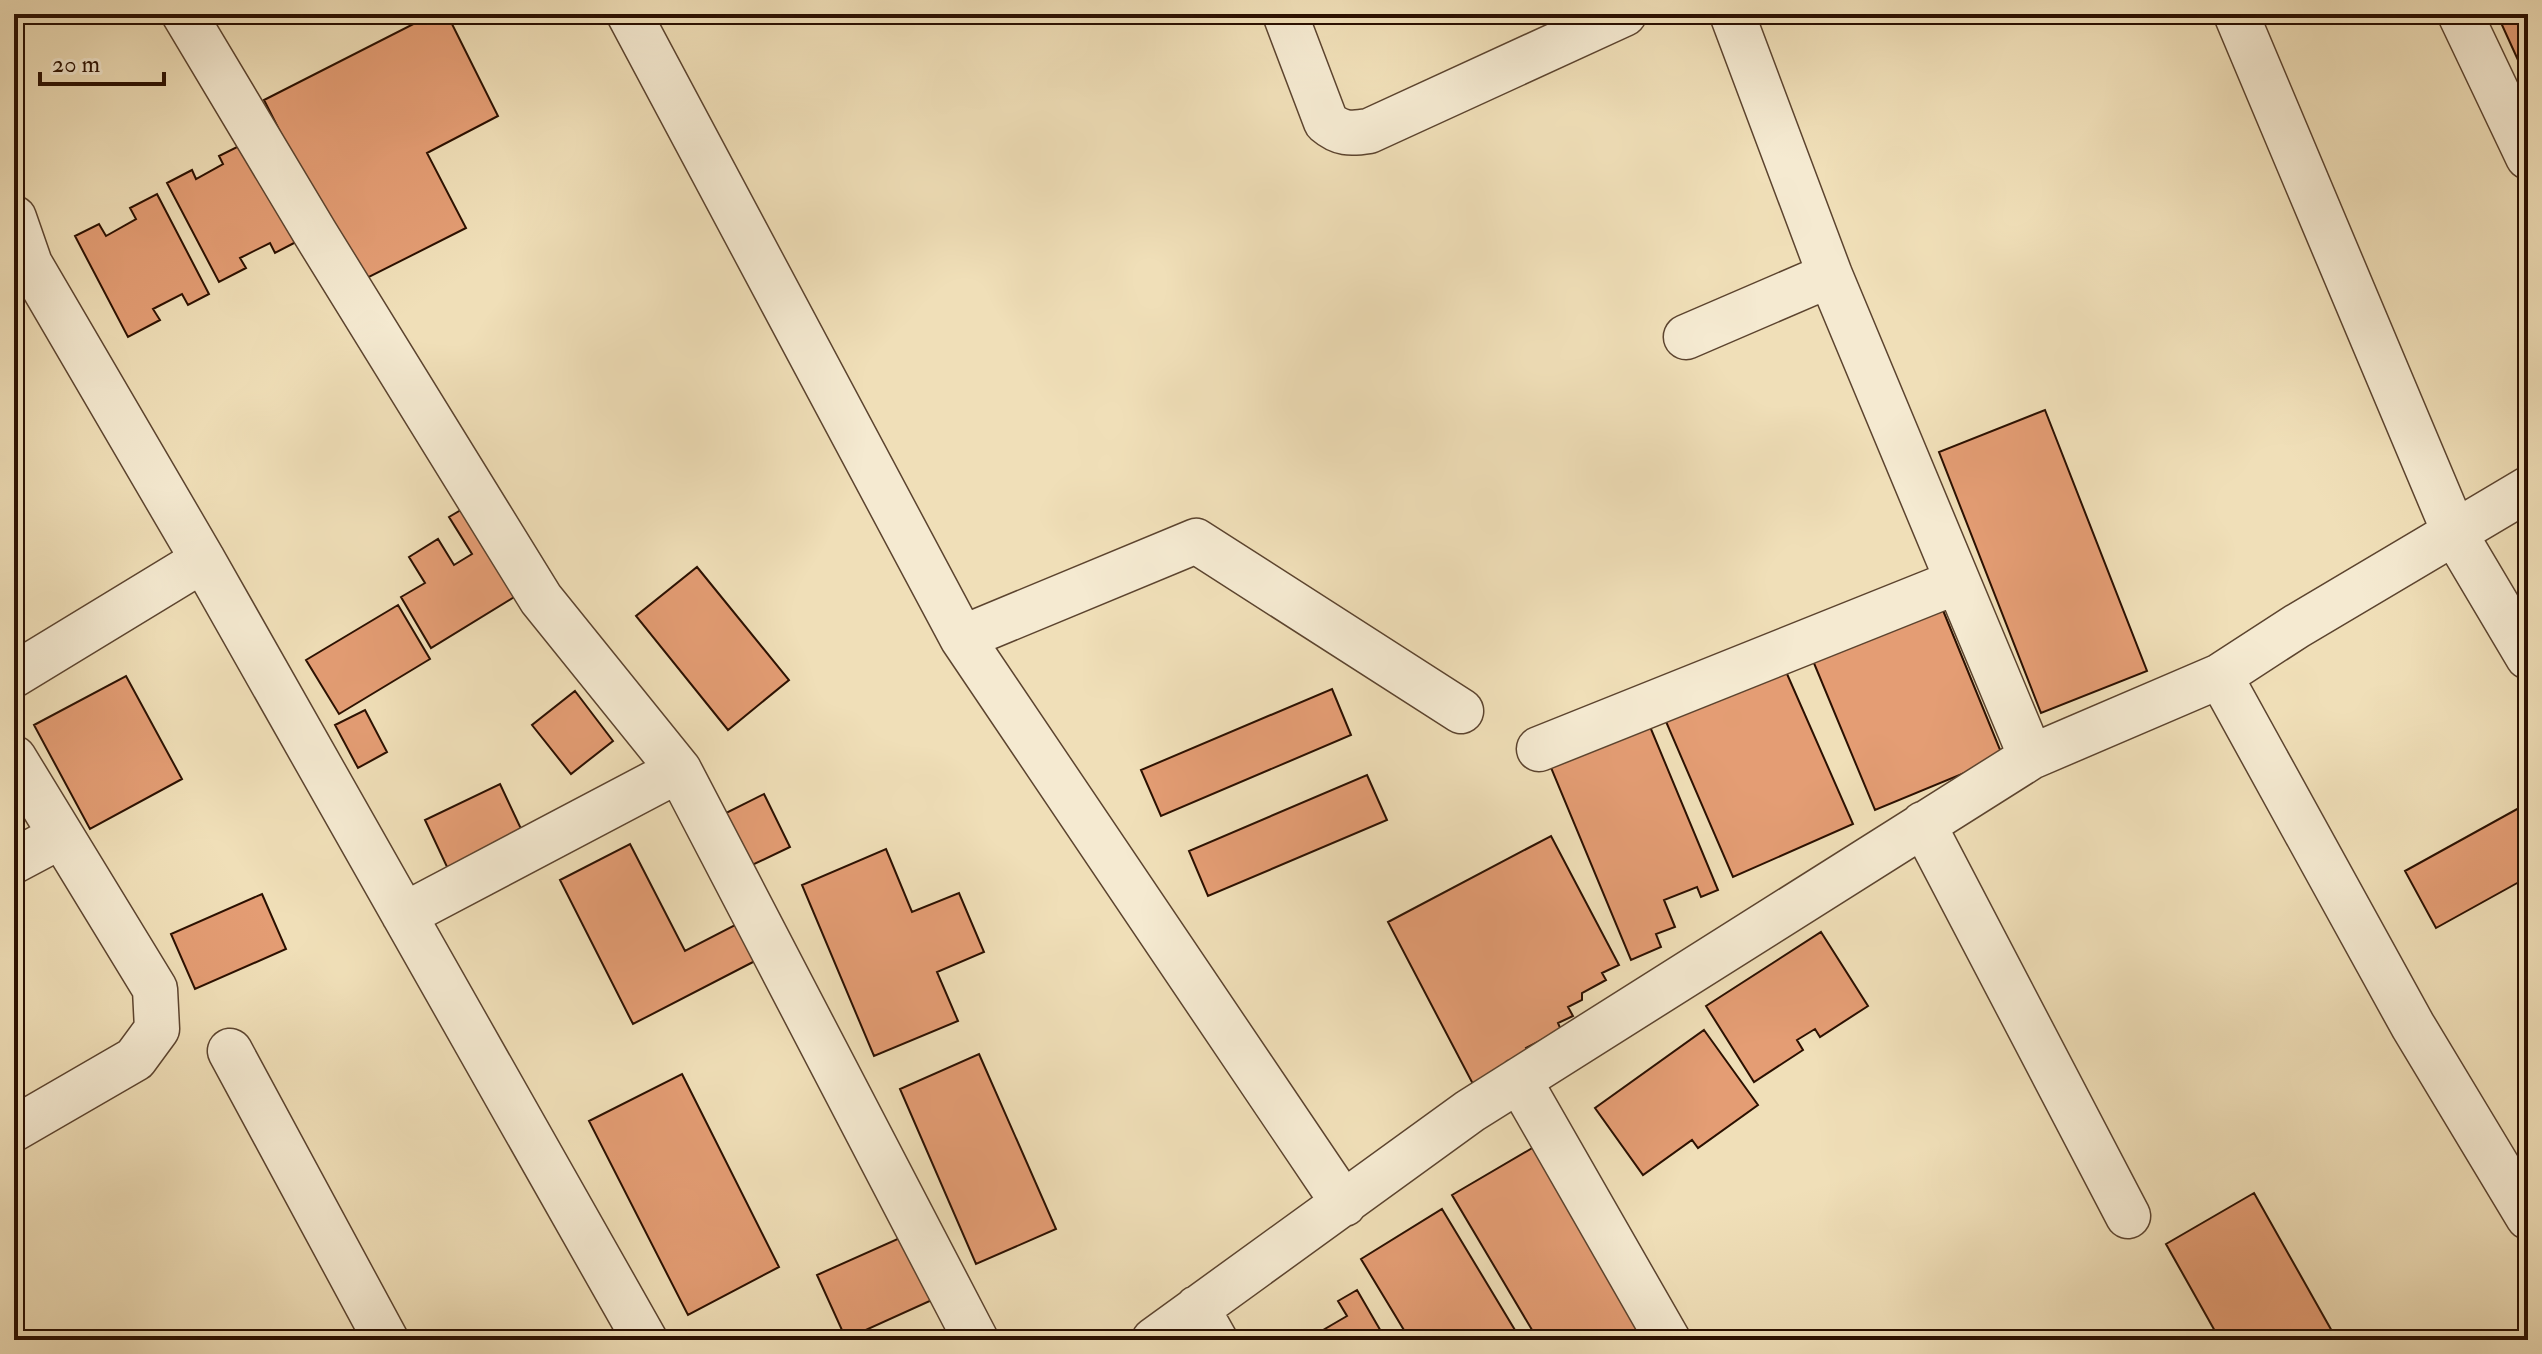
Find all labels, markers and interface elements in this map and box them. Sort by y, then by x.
scale bar [40,36,164,86]
text: 20 m [52,49,101,80]

